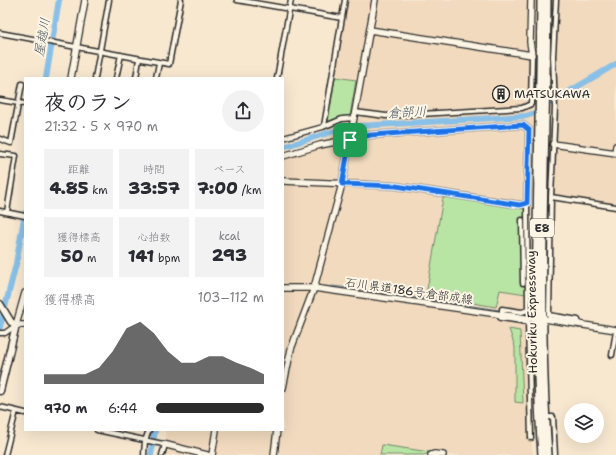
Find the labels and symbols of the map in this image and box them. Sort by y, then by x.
water label: 屋越川 [30,16,54,58]
building icon: MATSUKAWA [491,84,511,104]
place label: MATSUKAWA [514,86,590,102]
water label: 倉部川 [387,102,427,122]
pin [333,123,367,157]
road number: E8 [530,219,554,237]
street label: Hokuriku Expressway [523,250,541,374]
street label: 石川県道186号倉部成線 [344,274,474,308]

